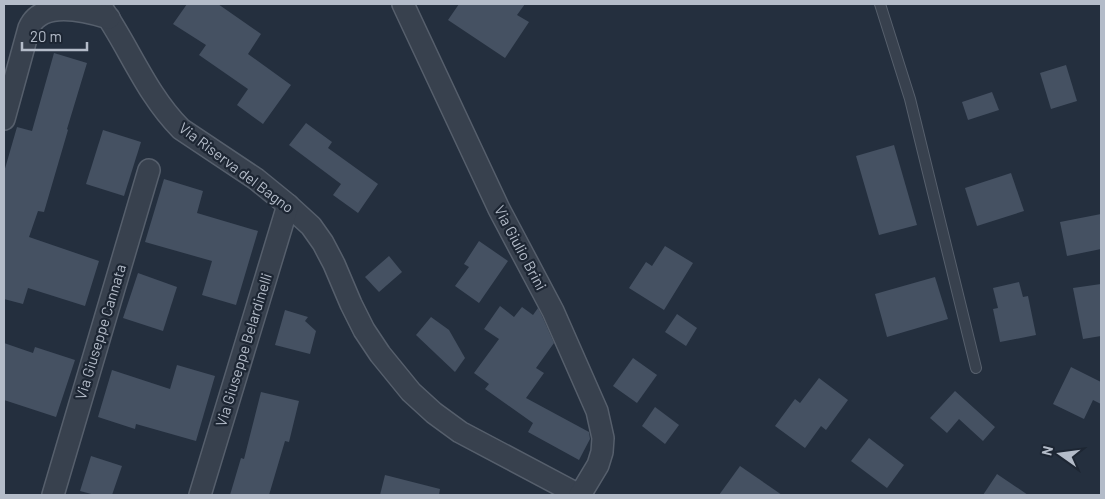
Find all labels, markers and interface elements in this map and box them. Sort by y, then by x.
scale bar [22,20,88,52]
text: 20 m [30,27,62,45]
street label: Via Riserva del Bagno [176,118,297,216]
street label: Via Giulio Brini [491,202,551,293]
street label: Via Giuseppe Cannata [71,262,129,402]
street label: Via Giuseppe Belardinelli [211,271,275,429]
north arrow [1035,429,1085,479]
text: N [1038,444,1056,457]

